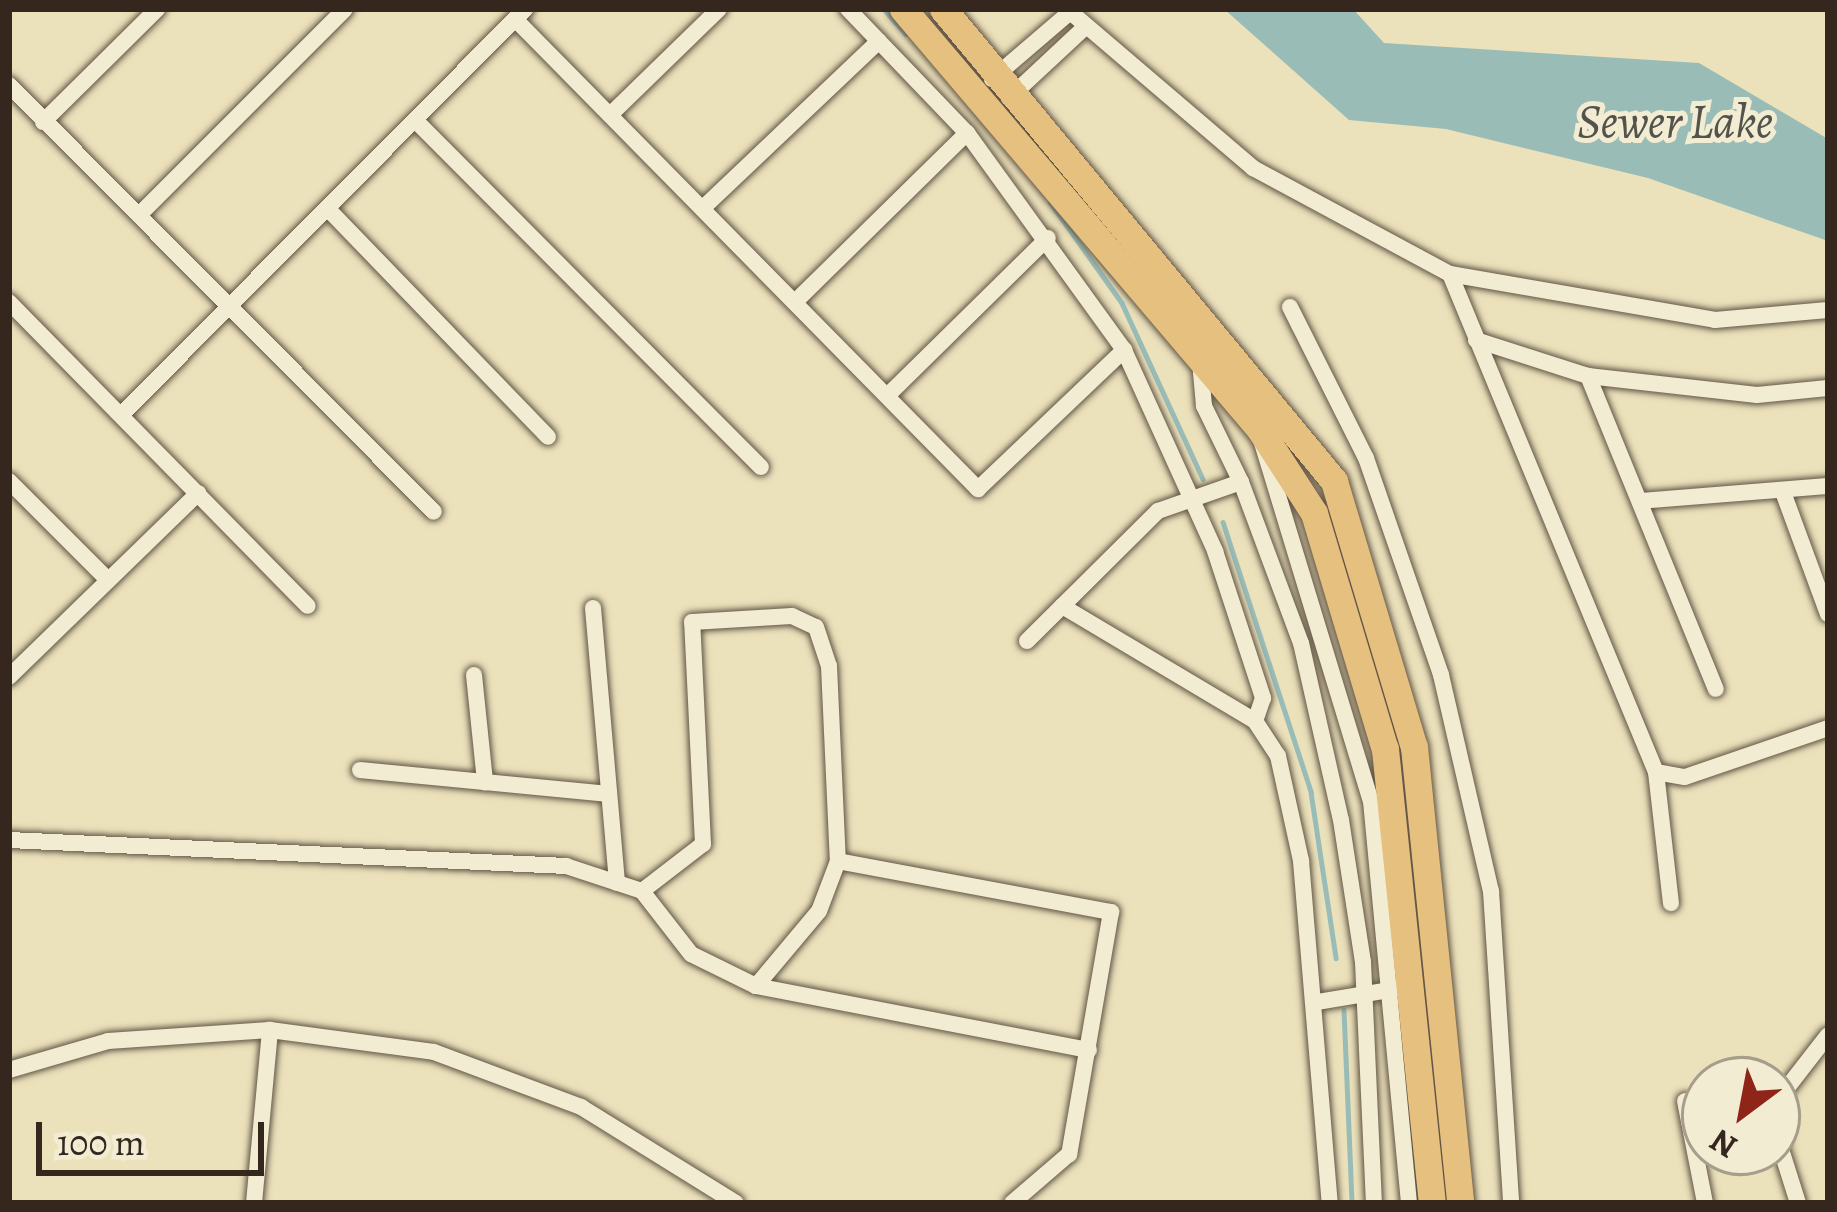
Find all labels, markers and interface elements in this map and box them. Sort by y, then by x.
water label: Sewer Lake [1577,93,1773,151]
north arrow [1681,1056,1801,1176]
scale bar [42,1098,270,1172]
text: 100 m [57,1118,145,1167]
text: N [1701,1119,1745,1170]

